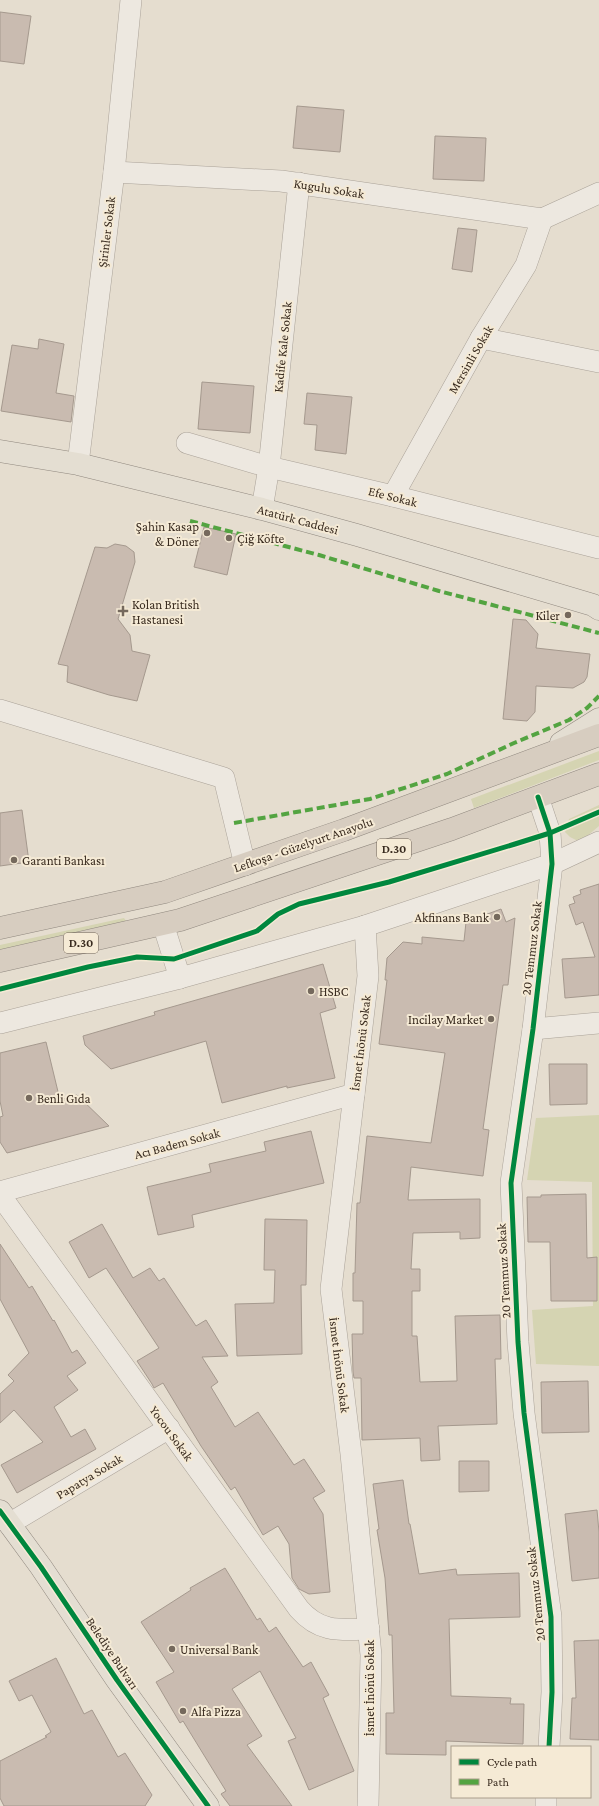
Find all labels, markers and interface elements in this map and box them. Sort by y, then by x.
street label: Kugulu Sokak [293,176,366,202]
street label: Şirinler Sokak [95,195,118,268]
street label: Kadife Kale Sokak [270,300,295,393]
street label: Mersinli Sokak [445,322,496,396]
street label: Efe Sokak [367,483,420,510]
street label: Atatürk Caddesi [256,501,341,538]
place label: Şahin Kasap & Döner [136,519,199,549]
marker: Şahin Kasap & Döner [202,528,212,538]
place label: Çiğ Köfte [237,531,285,546]
marker: Çiğ Köfte [224,533,234,543]
place label: Kolan British Hastanesi [132,597,200,627]
marker: Kolan British Hastanesi [117,605,129,617]
place label: Kiler [535,608,560,623]
marker: Kiler [563,610,573,620]
street label: Lefkoşa - Güzelyurt Anayolu [232,814,375,875]
road number: D.30 [377,839,411,859]
place label: Garanti Bankası [22,853,105,868]
marker: Garanti Bankası [9,855,19,865]
street label: 20 Temmuz Sokak [518,899,545,996]
place label: Akfinans Bank [415,910,490,925]
marker: Akfinans Bank [492,912,502,922]
road number: D.30 [64,933,98,953]
place label: HSBC [319,984,349,999]
marker: HSBC [306,986,316,996]
street label: İsmet İnönü Sokak [347,993,374,1092]
place label: Incilay Market [408,1012,484,1027]
marker: Incilay Market [486,1014,496,1024]
place label: Benli Gıda [37,1091,91,1106]
marker: Benli Gıda [24,1093,34,1103]
street label: Acı Badem Sokak [133,1125,222,1162]
street label: 20 Temmuz Sokak [493,1222,513,1319]
street label: İsmet İnönü Sokak [326,1316,353,1415]
street label: Yocou Sokak [147,1403,197,1464]
street label: Papatya Sokak [53,1450,126,1502]
street label: 20 Temmuz Sokak [523,1545,548,1642]
street label: Belediye Bulvarı [83,1614,143,1693]
street label: İsmet İnönü Sokak [362,1639,377,1736]
place label: Universal Bank [180,1642,259,1657]
marker: Universal Bank [167,1644,177,1654]
place label: Alfa Pizza [191,1704,241,1719]
marker: Alfa Pizza [178,1706,188,1716]
legend [451,1746,591,1798]
text: Cycle path [487,1755,538,1769]
text: Path [487,1775,509,1789]

